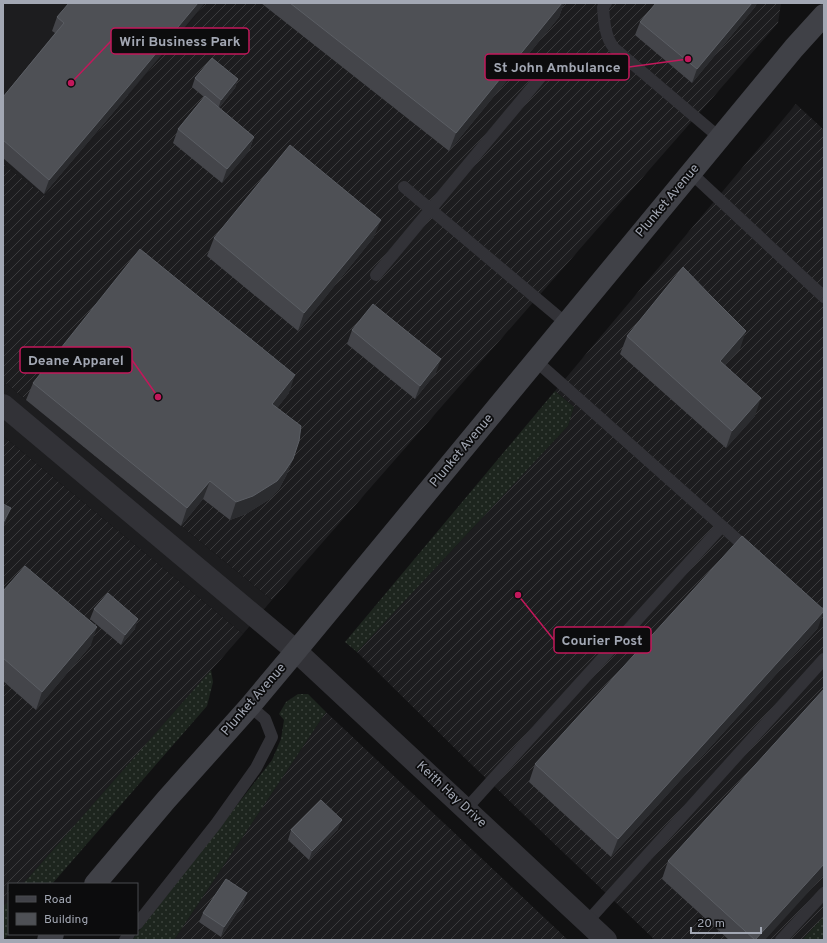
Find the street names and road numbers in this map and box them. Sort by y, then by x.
street label: Plunket Avenue [633,161,703,241]
street label: Plunket Avenue [427,411,497,491]
street label: Plunket Avenue [218,661,290,739]
street label: Keith Hay Drive [413,759,489,831]

